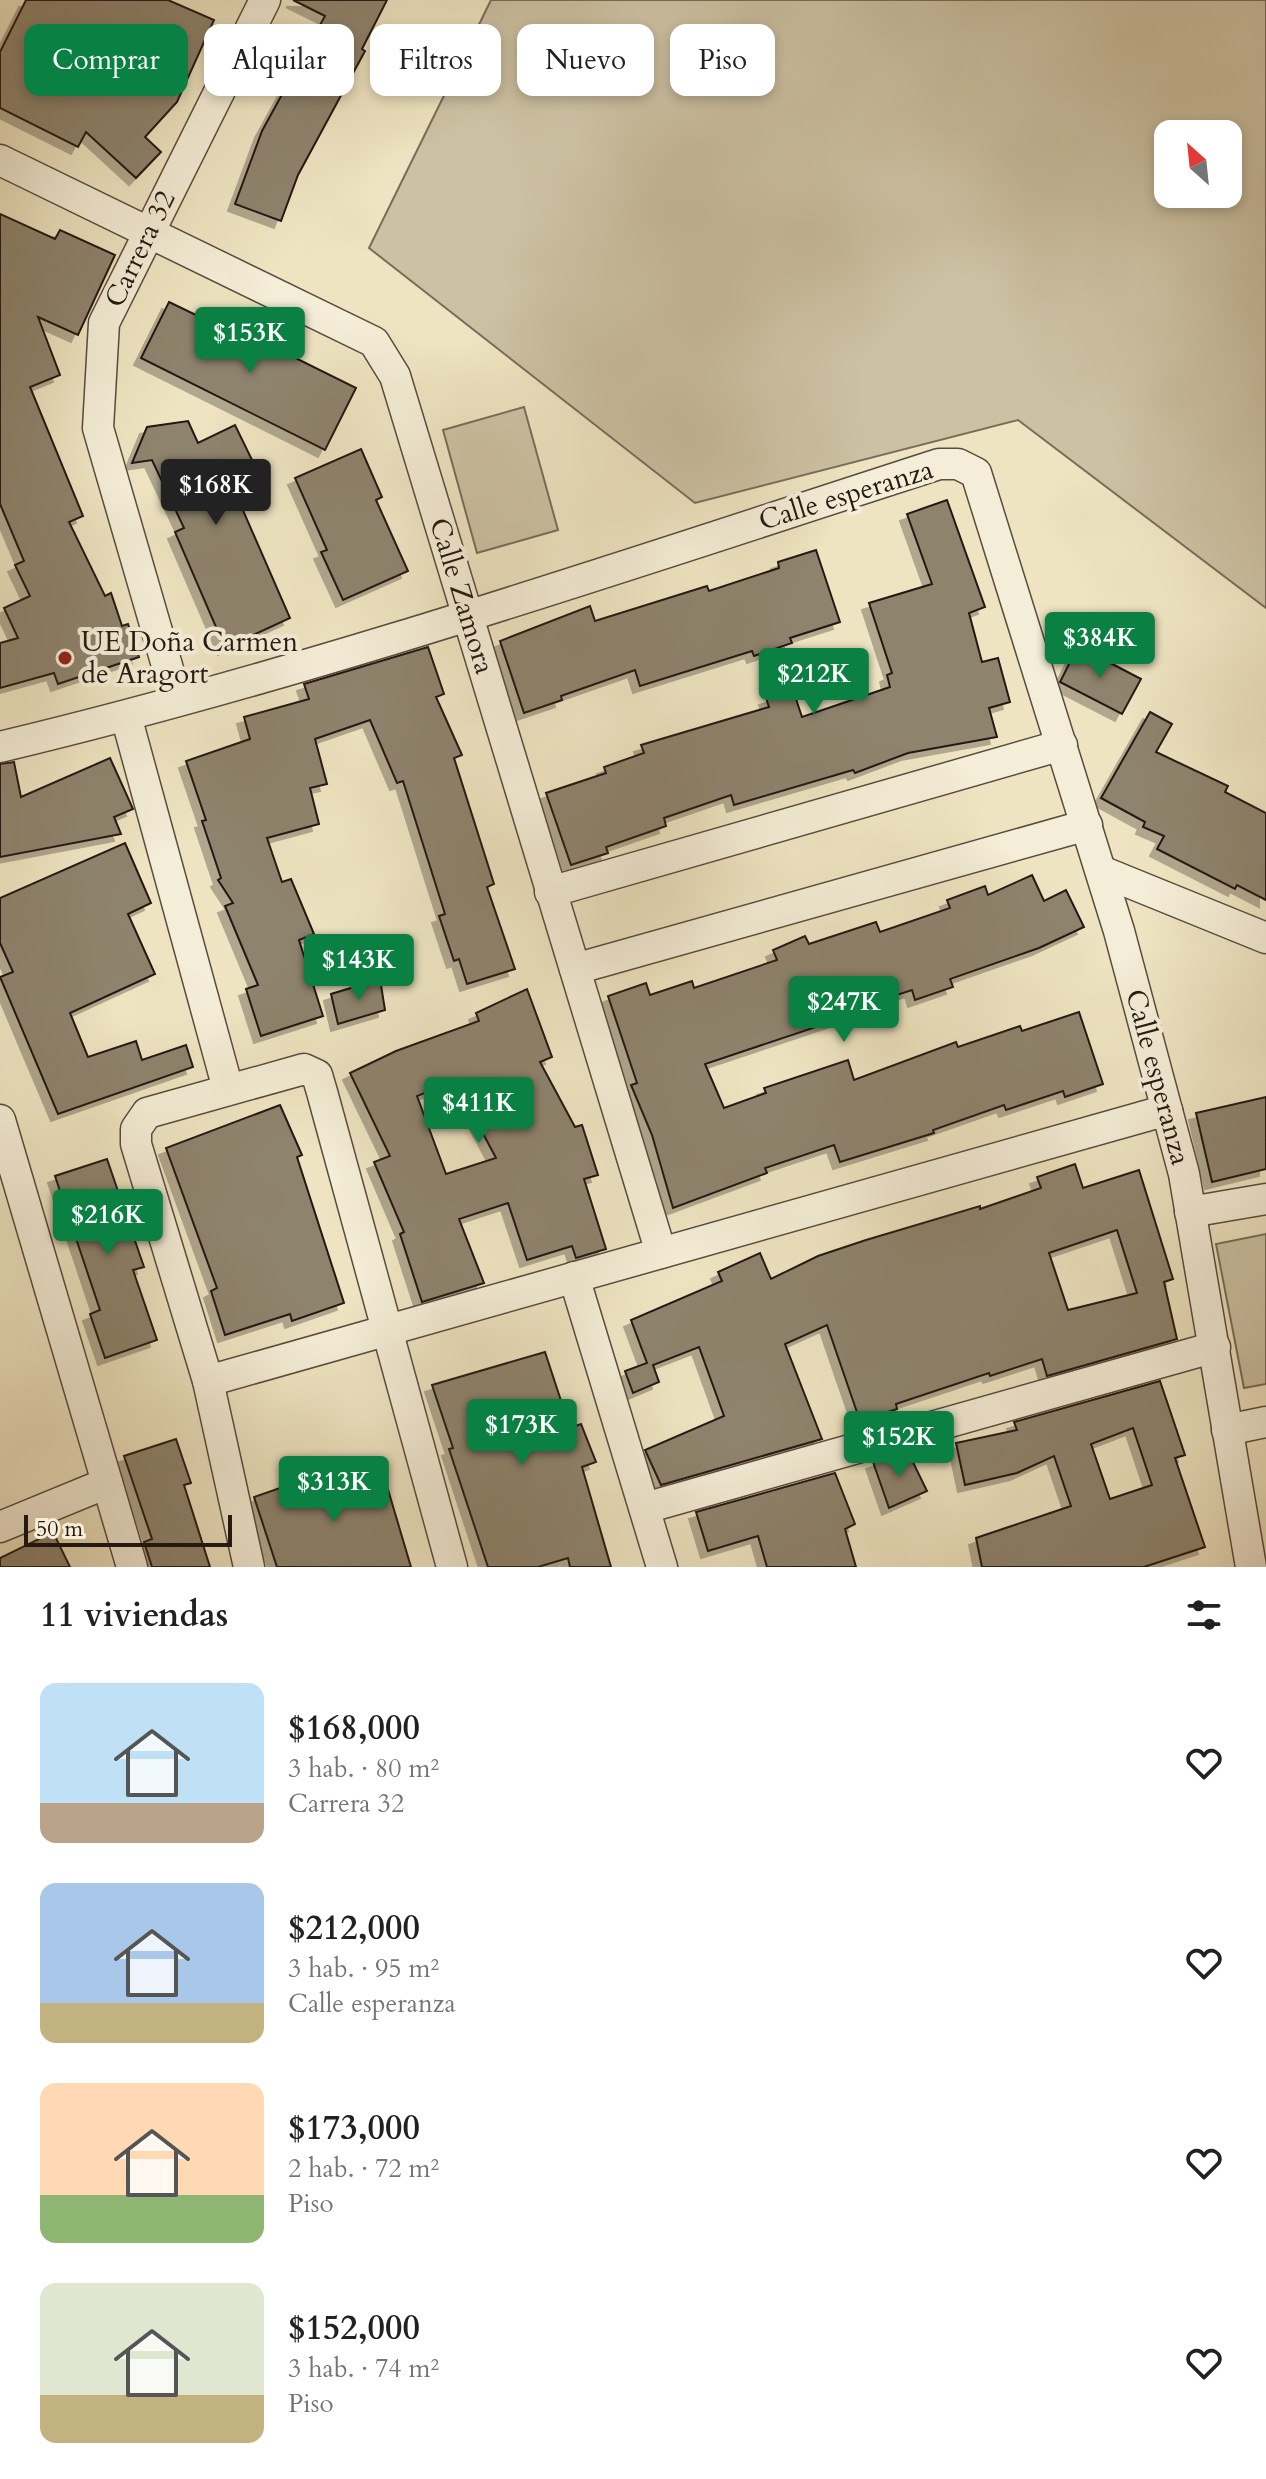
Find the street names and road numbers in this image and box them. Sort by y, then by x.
street label: Carrera 32 [95,184,185,314]
street label: Calle esperanza [754,450,938,540]
street label: Calle Zamora [420,513,504,679]
street label: Calle esperanza [1116,985,1200,1169]

